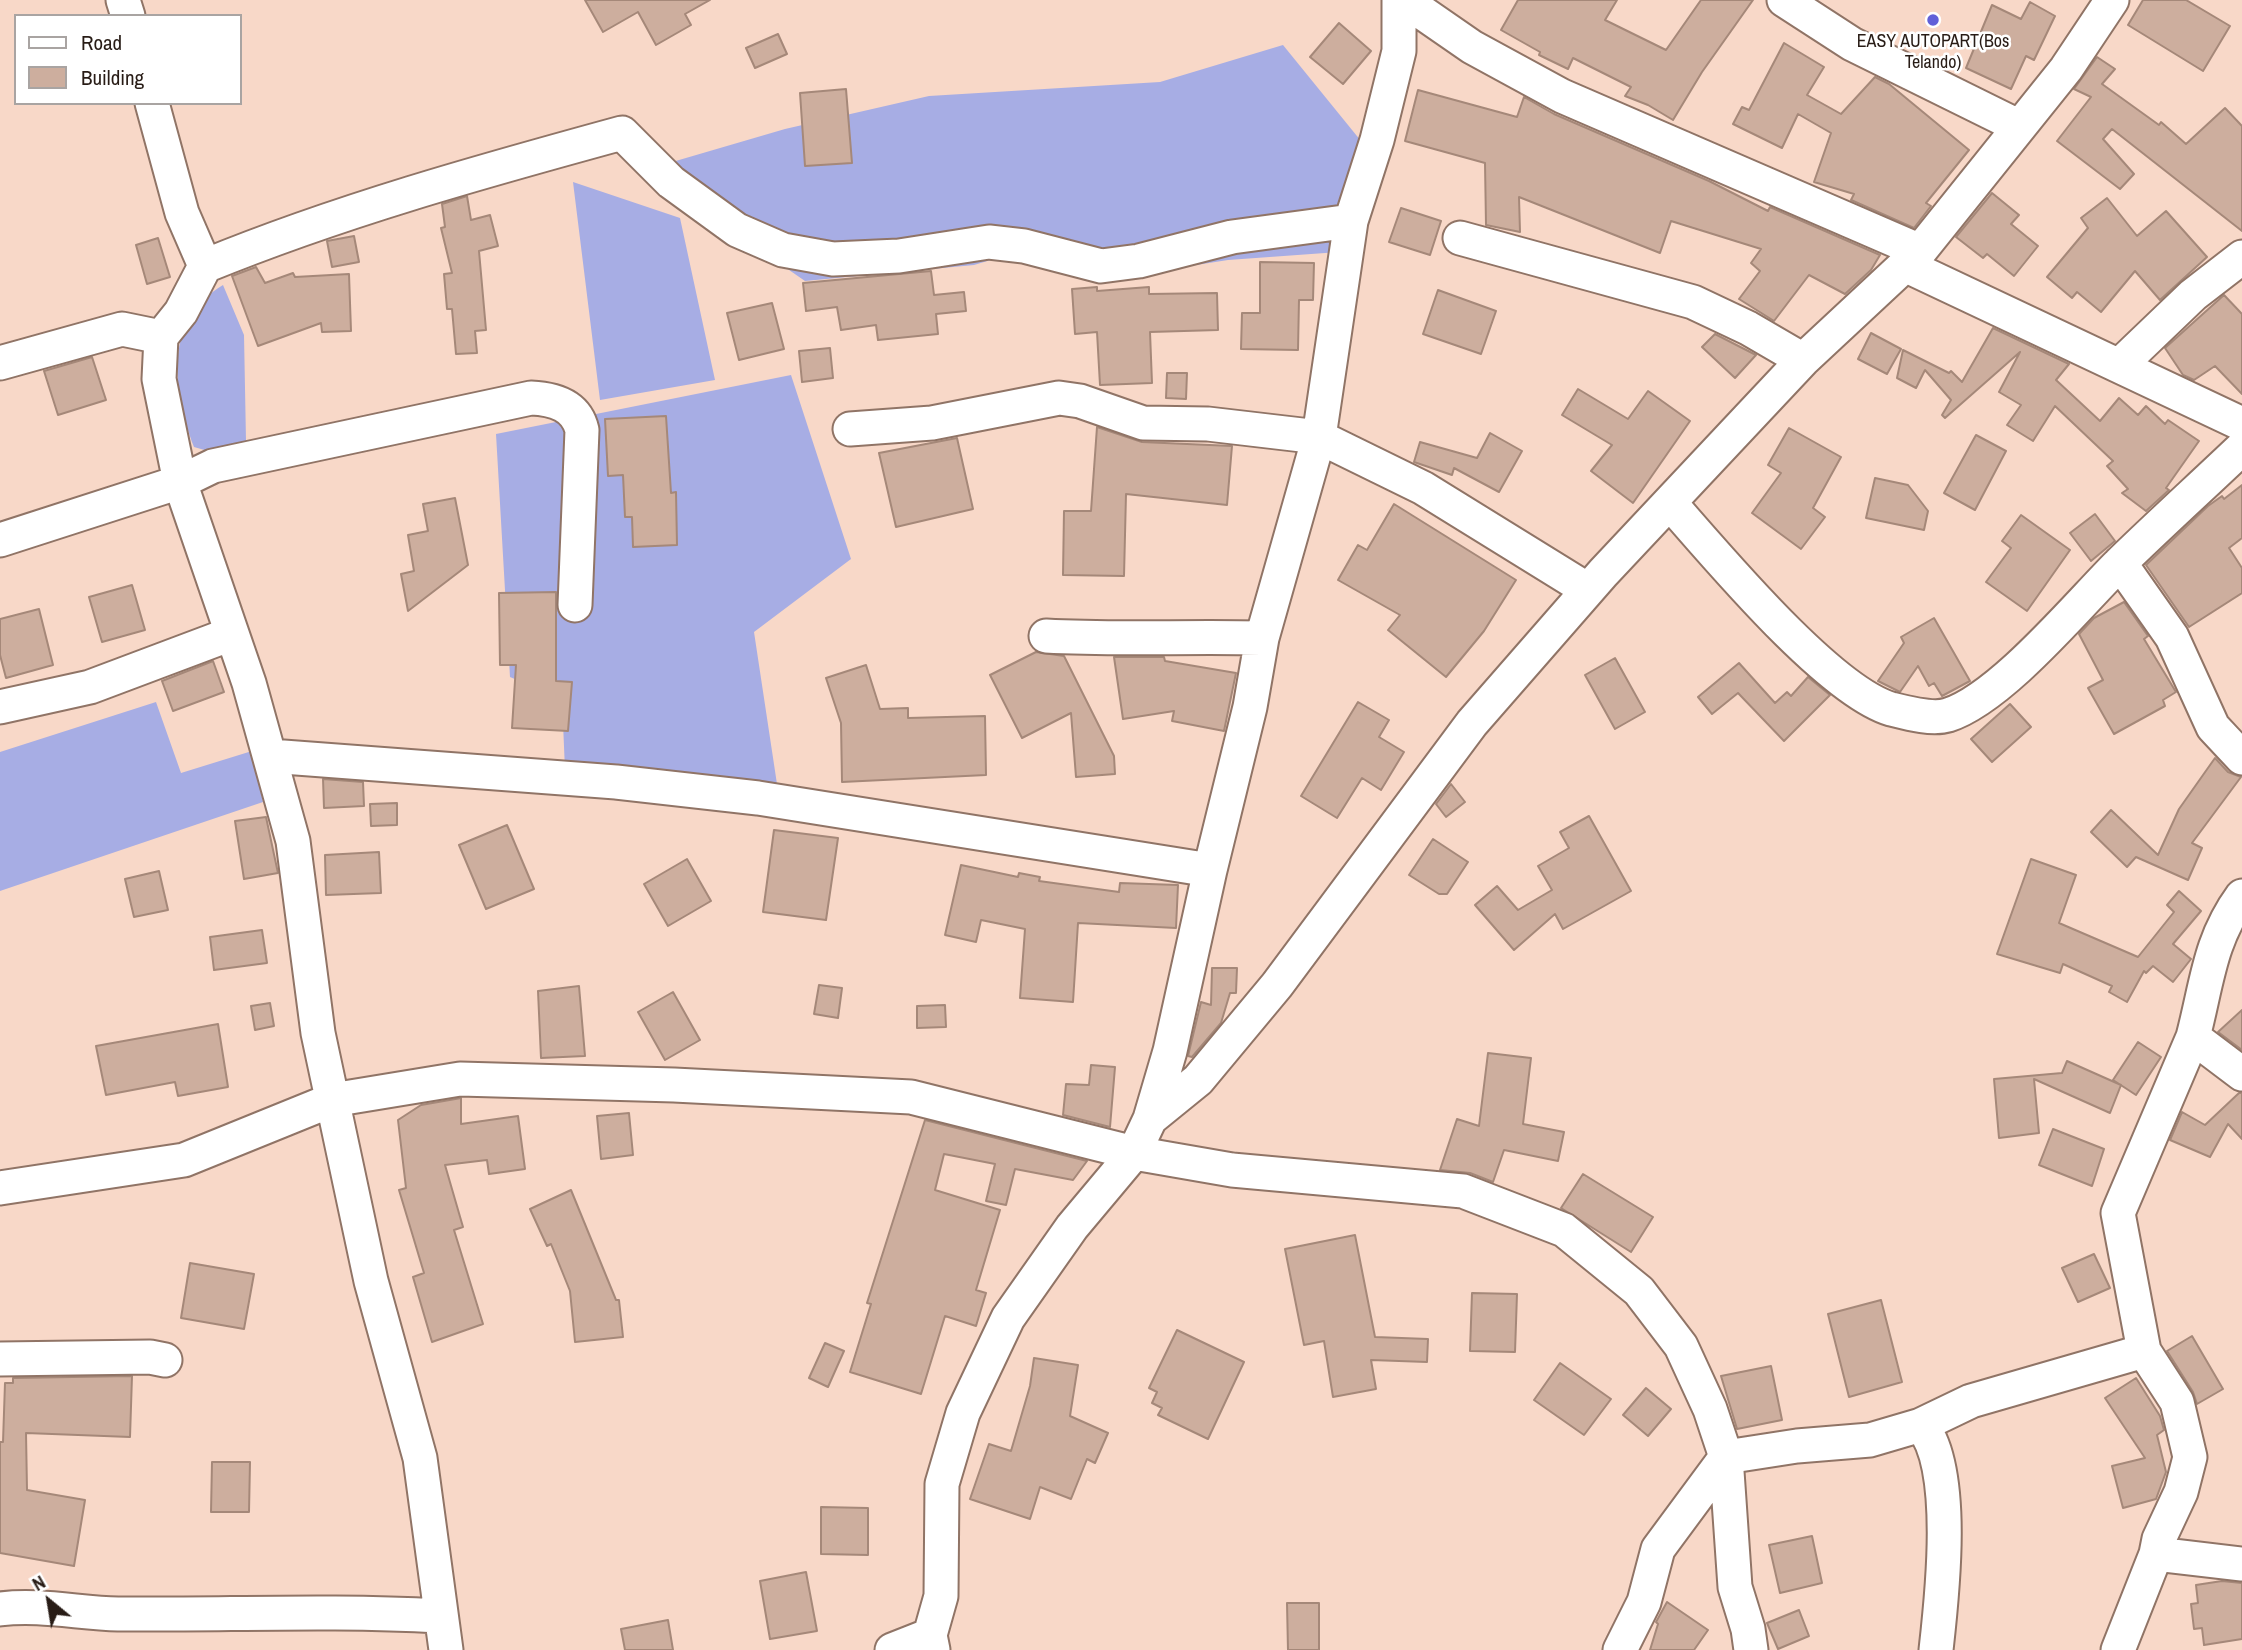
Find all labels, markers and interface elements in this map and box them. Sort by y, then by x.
marker: EASY AUTOPART(Bos Telando) [1925,12,1941,28]
legend [14,14,242,105]
text: Road [81,28,122,57]
place label: EASY AUTOPART(Bos Telando) [1857,31,2009,74]
text: Building [81,63,144,92]
north arrow [14,1566,84,1636]
text: N [27,1569,50,1597]

